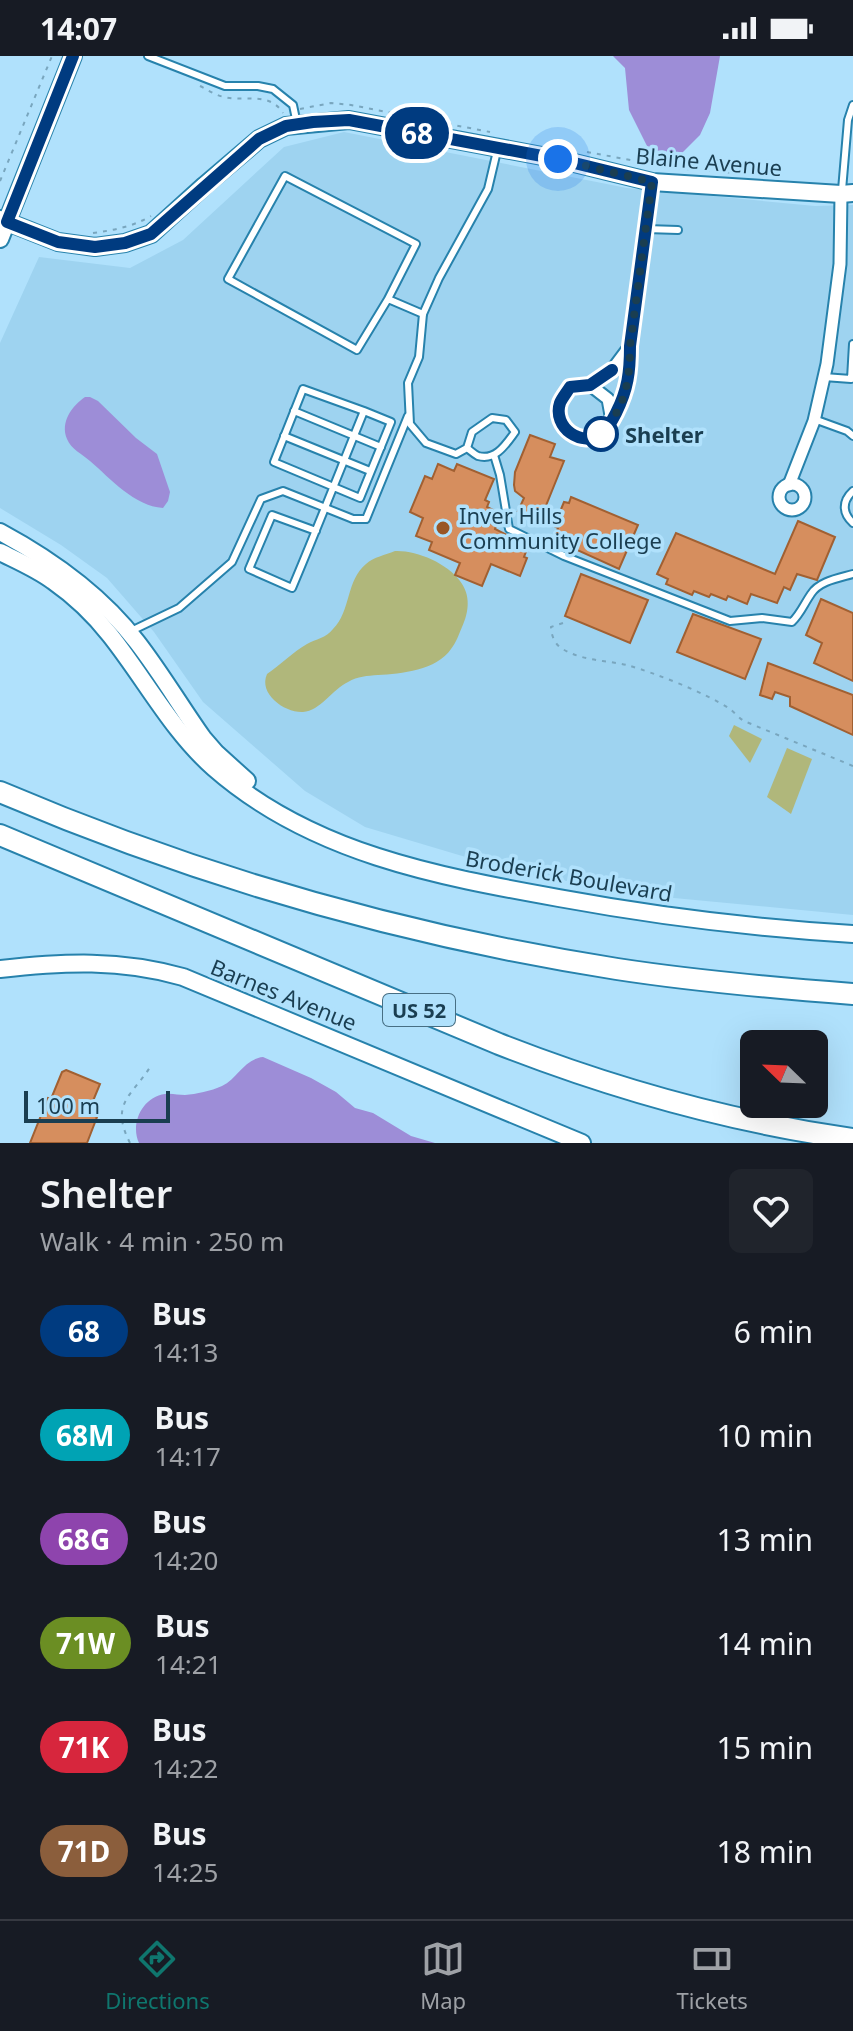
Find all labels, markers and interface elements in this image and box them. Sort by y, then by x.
text: 14:07 [40,8,117,49]
line badge: 68 [381,107,453,159]
text: 68 [401,114,433,152]
your location [538,139,578,179]
street label: Blaine Avenue [634,140,784,182]
marker: Shelter [584,417,618,451]
place label: Shelter [625,419,704,449]
place label: Inver Hills Community College [459,500,662,555]
marker: Inver Hills Community College [434,519,452,537]
street label: Broderick Boulevard [463,842,675,908]
street label: Barnes Avenue [206,951,362,1037]
road number: US 52 [383,994,455,1026]
north arrow [740,1030,828,1118]
map controls [740,1030,828,1118]
scale bar [24,1087,170,1123]
text: 100 m [36,1090,100,1120]
text: Shelter [40,1167,172,1219]
button: heart [729,1169,813,1253]
text: Walk · 4 min · 250 m [40,1223,284,1259]
text: Bus [152,1293,207,1334]
text: 6 min [734,1311,813,1352]
text: 68 [68,1312,100,1350]
text: 14:13 [152,1334,218,1370]
text: Bus [154,1397,209,1438]
text: 10 min [717,1415,813,1456]
text: 68M [56,1416,114,1454]
text: 14:17 [154,1438,221,1474]
text: Bus [152,1501,207,1542]
text: 13 min [717,1519,813,1560]
text: 68G [58,1520,110,1558]
text: 14:20 [152,1542,218,1578]
text: Bus [155,1605,210,1646]
text: 14 min [717,1623,813,1664]
text: 71W [56,1624,115,1662]
text: 14:21 [155,1646,222,1682]
text: Bus [152,1709,207,1750]
text: 15 min [717,1727,813,1768]
text: 71K [59,1728,109,1766]
text: 14:22 [152,1750,218,1786]
text: Bus [152,1813,207,1854]
text: 18 min [717,1831,813,1872]
text: 71D [58,1832,110,1870]
text: 14:25 [152,1854,218,1890]
tab: Directions [105,1937,210,2015]
tab: Map [420,1937,466,2015]
tab: Tickets [677,1937,748,2015]

